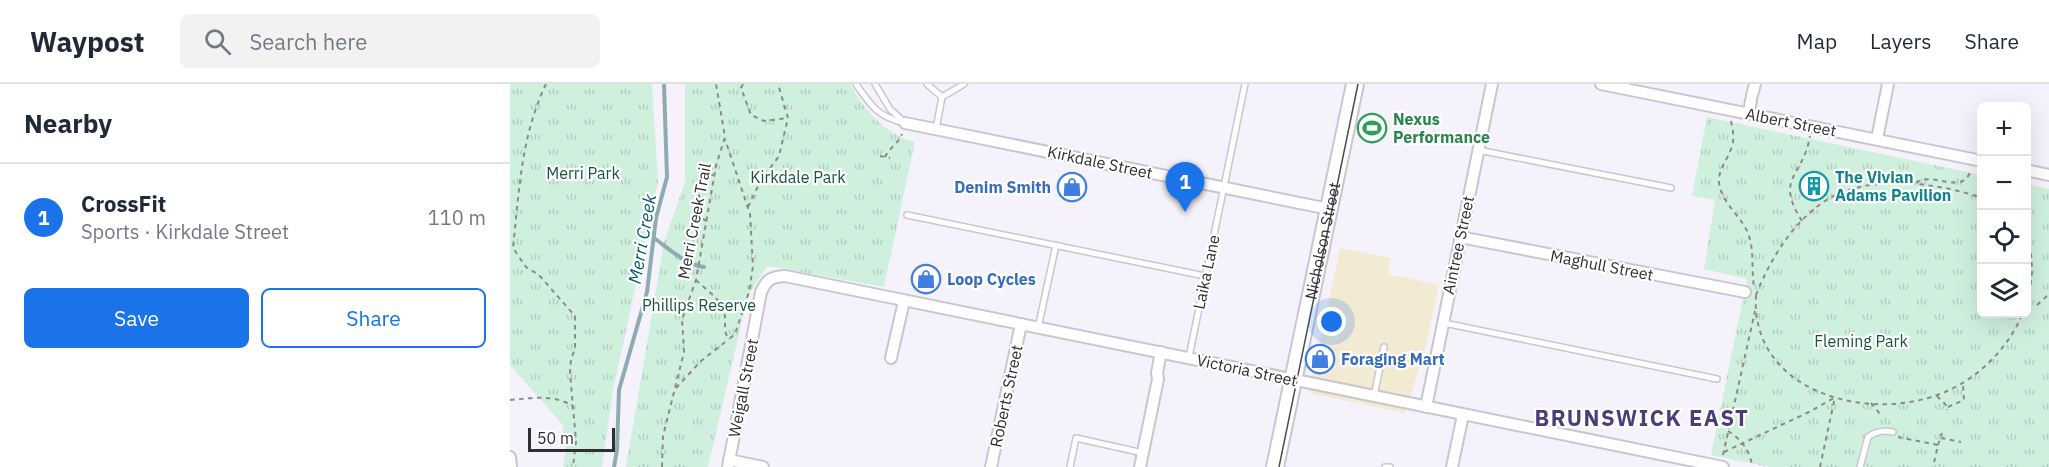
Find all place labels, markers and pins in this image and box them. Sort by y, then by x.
place label: Nexus Performance [1393,109,1490,147]
sports icon: Nexus Performance [1356,112,1388,144]
pin: 1 [1166,162,1204,212]
place label: The Vivian Adams Pavilion [1835,167,1951,205]
building icon: The Vivian Adams Pavilion [1798,170,1830,202]
shop icon: Denim Smith [1056,171,1088,203]
place label: Denim Smith [954,177,1051,197]
shop icon: Loop Cycles [910,263,942,295]
place label: Loop Cycles [947,269,1036,289]
shop icon: Foraging Mart [1304,343,1336,375]
place label: Foraging Mart [1341,349,1445,369]

